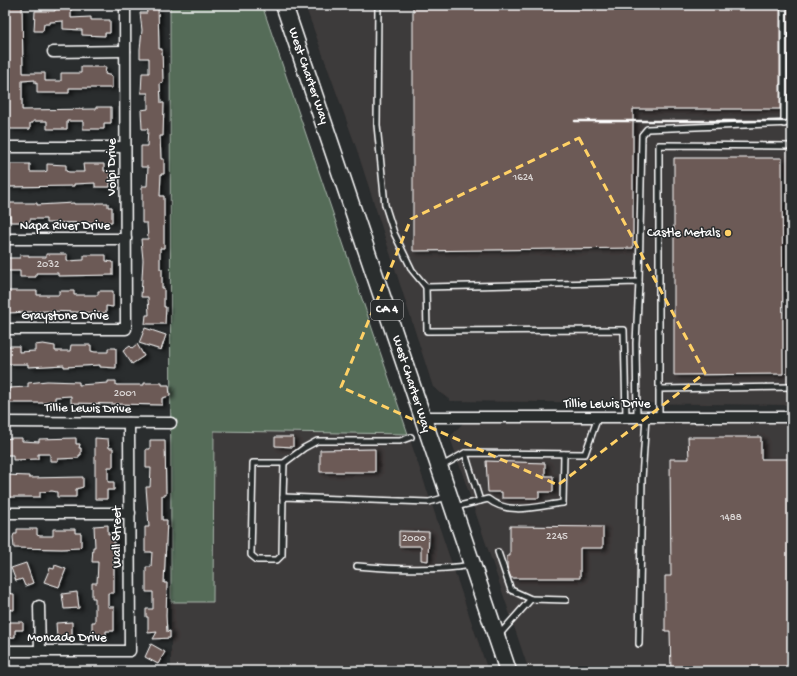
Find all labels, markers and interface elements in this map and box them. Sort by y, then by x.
street label: West Charter Way [284,26,332,127]
street label: Volpi Drive [105,138,120,197]
house number: 1624 [512,172,534,184]
street label: Napa River Drive [20,219,111,234]
place label: Castle Metals [647,226,721,241]
marker: Castle Metals [723,228,733,238]
house number: 2032 [37,259,60,271]
road number: CA 4 [371,300,403,320]
street label: Graystone Drive [21,309,109,324]
street label: West Charter Way [388,334,434,435]
house number: 2001 [114,388,136,400]
street label: Tillie Lewis Drive [563,397,651,412]
street label: Tillie Lewis Drive [44,401,132,417]
street label: Wall Street [110,504,125,568]
house number: 1488 [719,512,742,524]
house number: 2245 [546,531,568,543]
house number: 2000 [402,533,426,545]
street label: Moncado Drive [27,631,107,646]

